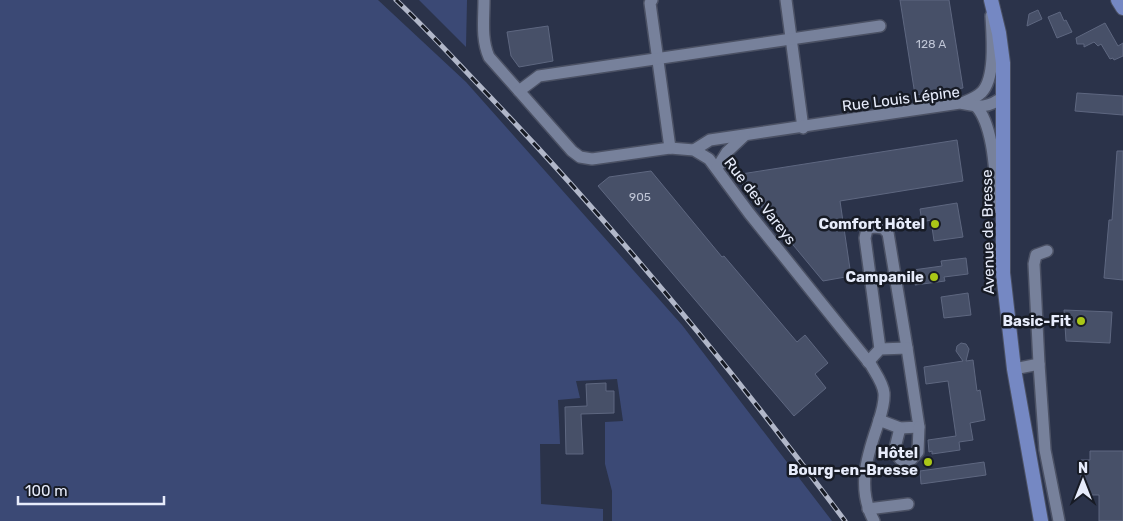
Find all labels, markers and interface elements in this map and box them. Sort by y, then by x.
house number: 128 A [916,37,946,51]
street label: Rue Louis Lépine [841,83,961,115]
street label: Rue des Vareys [720,154,800,248]
street label: Avenue de Bresse [978,169,998,295]
house number: 905 [629,190,651,204]
place label: Comfort Hôtel [818,215,925,233]
marker: Comfort Hôtel [929,218,941,230]
place label: Campanile [845,268,924,286]
marker: Campanile [928,271,940,283]
place label: Basic-Fit [1002,312,1071,330]
marker: Basic-Fit [1075,315,1087,327]
place label: Hôtel Bourg-en-Bresse [788,444,918,479]
marker: Hôtel Bourg-en-Bresse [922,456,934,468]
north arrow [1058,456,1108,506]
text: N [1078,460,1088,477]
scale bar [18,474,164,506]
text: 100 m [25,482,67,500]

